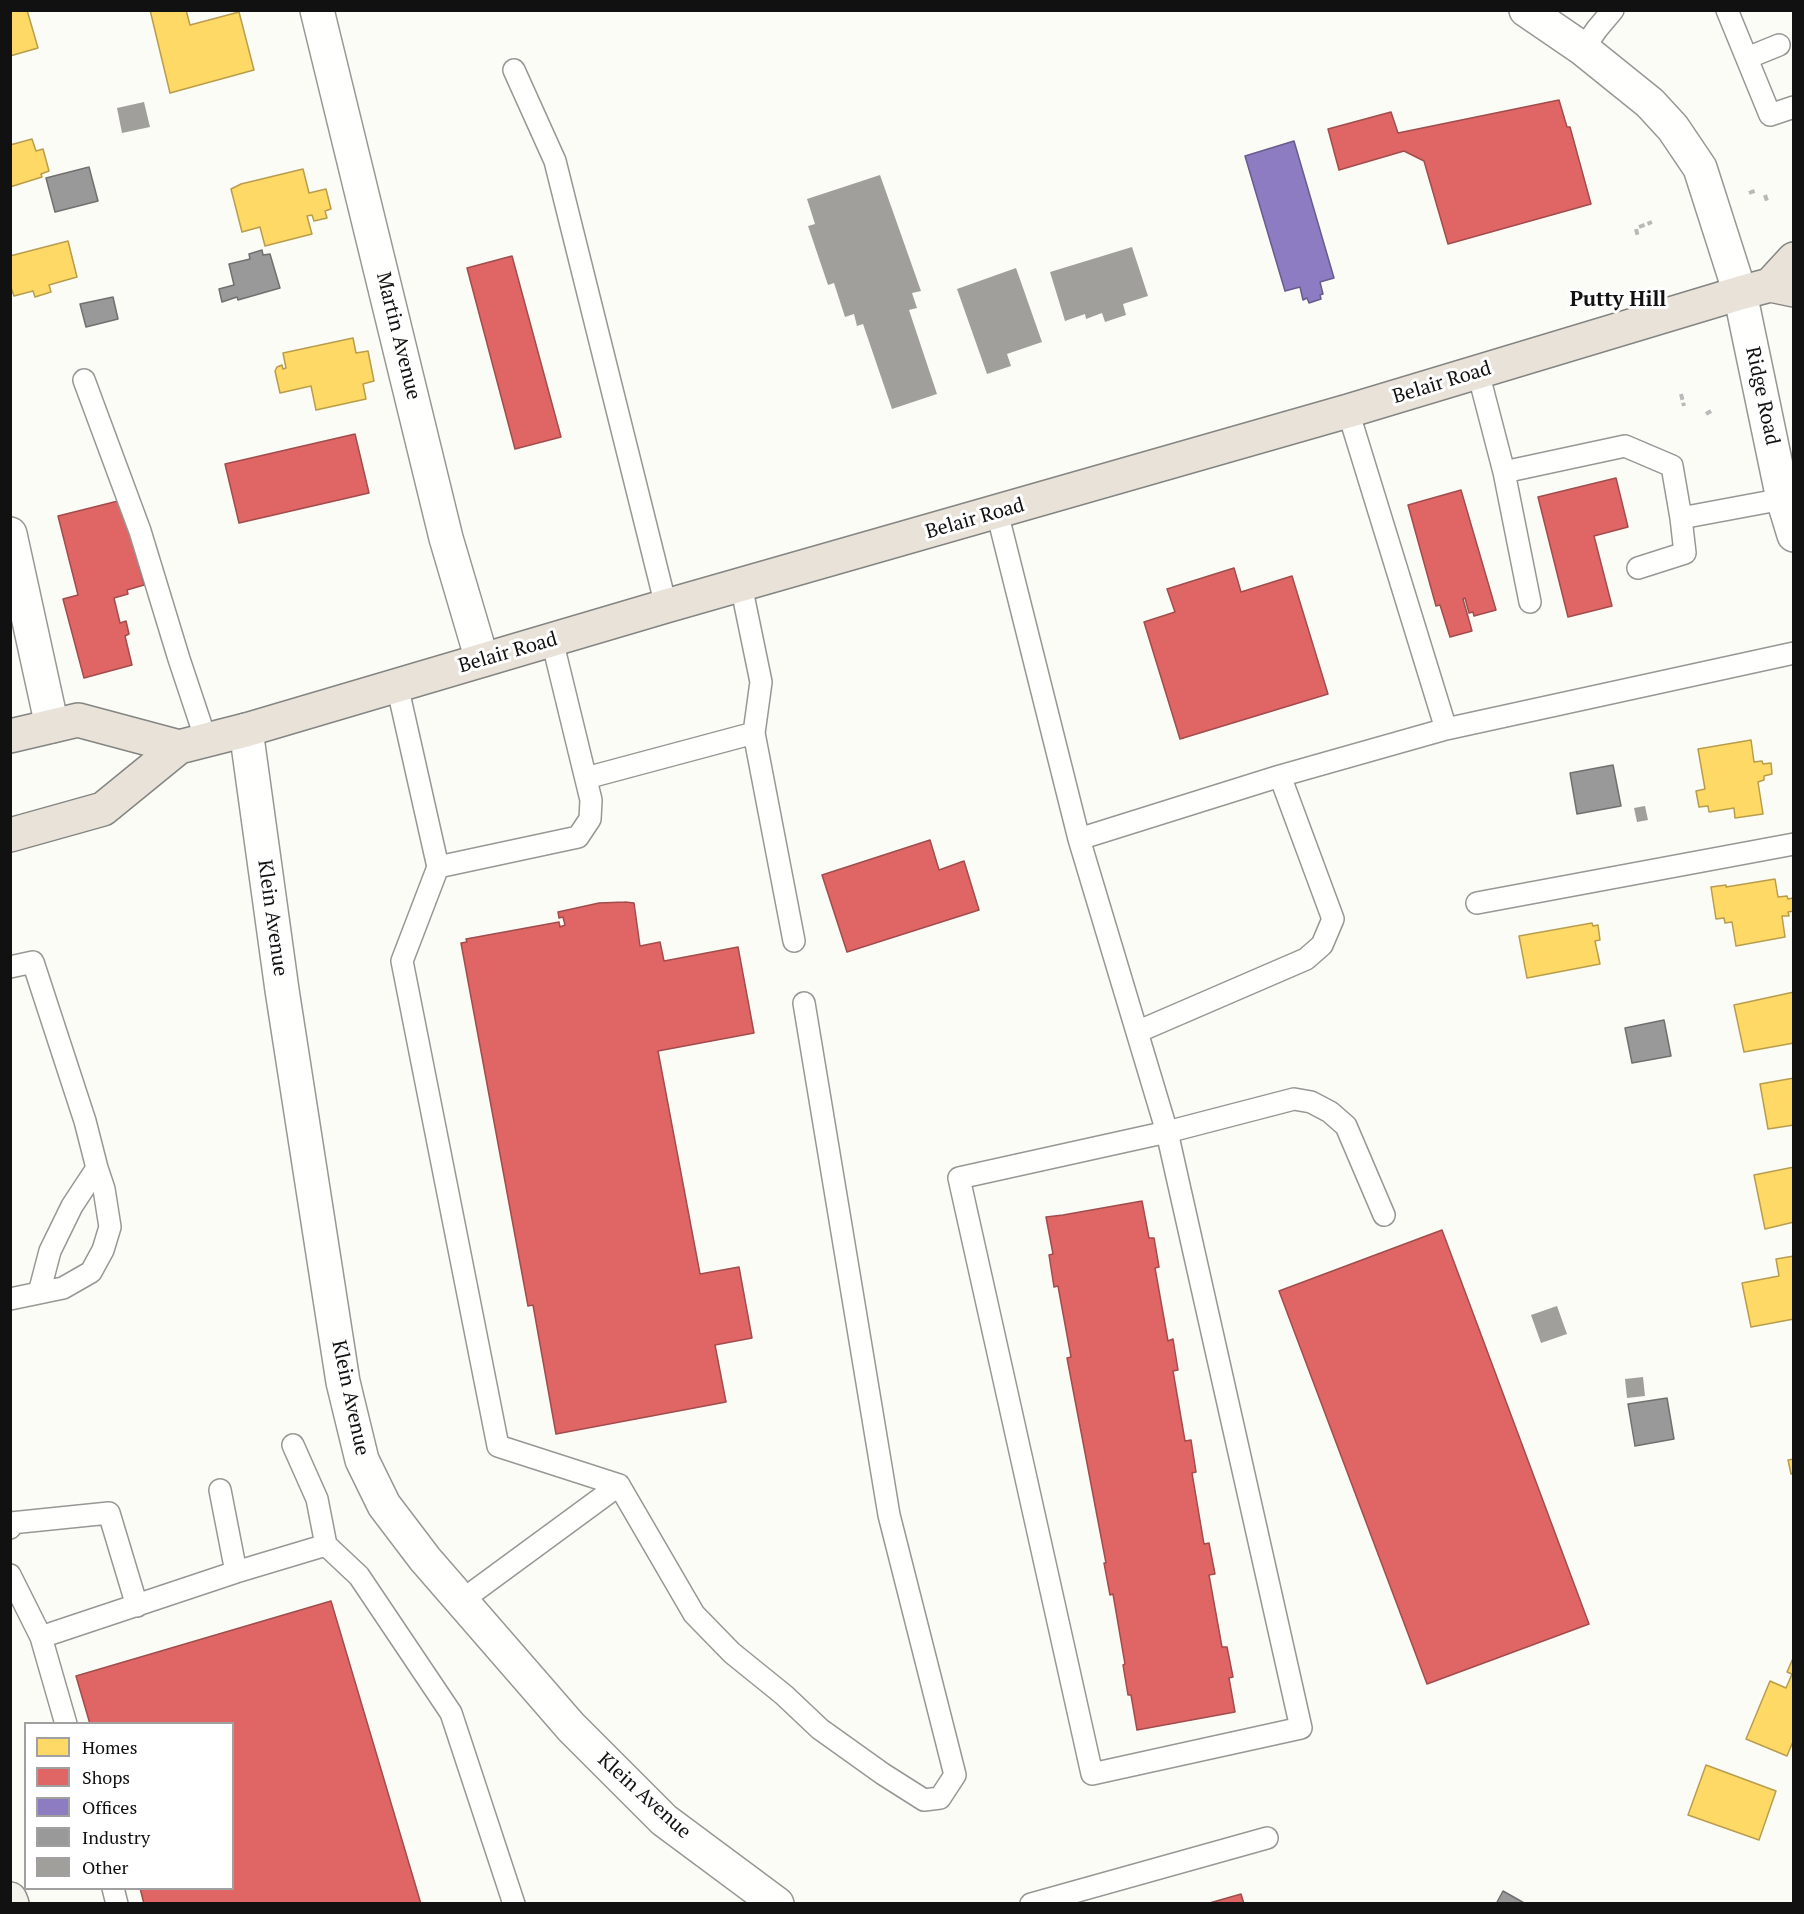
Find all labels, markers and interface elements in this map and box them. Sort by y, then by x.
street label: Martin Avenue [371,270,425,402]
district label: Putty Hill [1570,287,1666,313]
street label: Ridge Road [1740,345,1784,447]
street label: Belair Road [1390,357,1494,409]
street label: Belair Road [923,493,1027,545]
street label: Belair Road [456,627,560,679]
street label: Klein Avenue [252,858,292,978]
street label: Klein Avenue [326,1338,374,1458]
legend [24,1722,234,1890]
text: Homes [82,1735,137,1759]
street label: Klein Avenue [592,1748,696,1844]
text: Shops [82,1765,130,1789]
text: Offices [82,1795,137,1819]
text: Industry [82,1825,150,1849]
text: Other [82,1855,129,1879]

